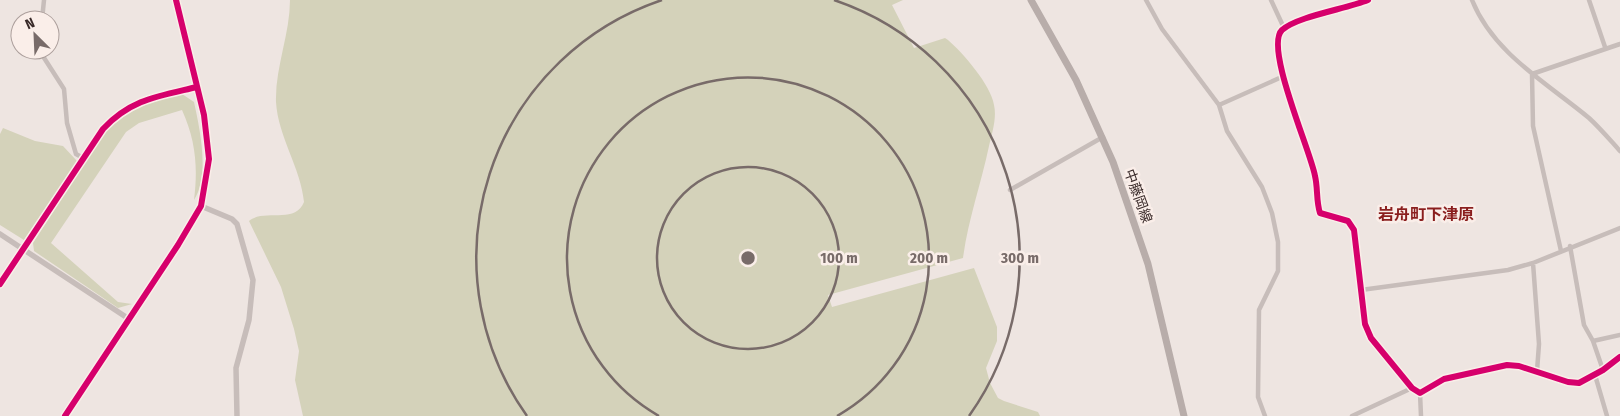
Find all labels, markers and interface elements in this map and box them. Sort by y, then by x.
north arrow [10,10,60,60]
text: N [23,14,37,33]
street label: 中藤岡線 [1120,167,1156,225]
district label: 岩舟町下津原 [1378,205,1474,224]
centre of rings [739,249,757,267]
text: 100 m [820,249,858,267]
text: 200 m [909,249,948,267]
text: 300 m [1000,249,1039,267]

